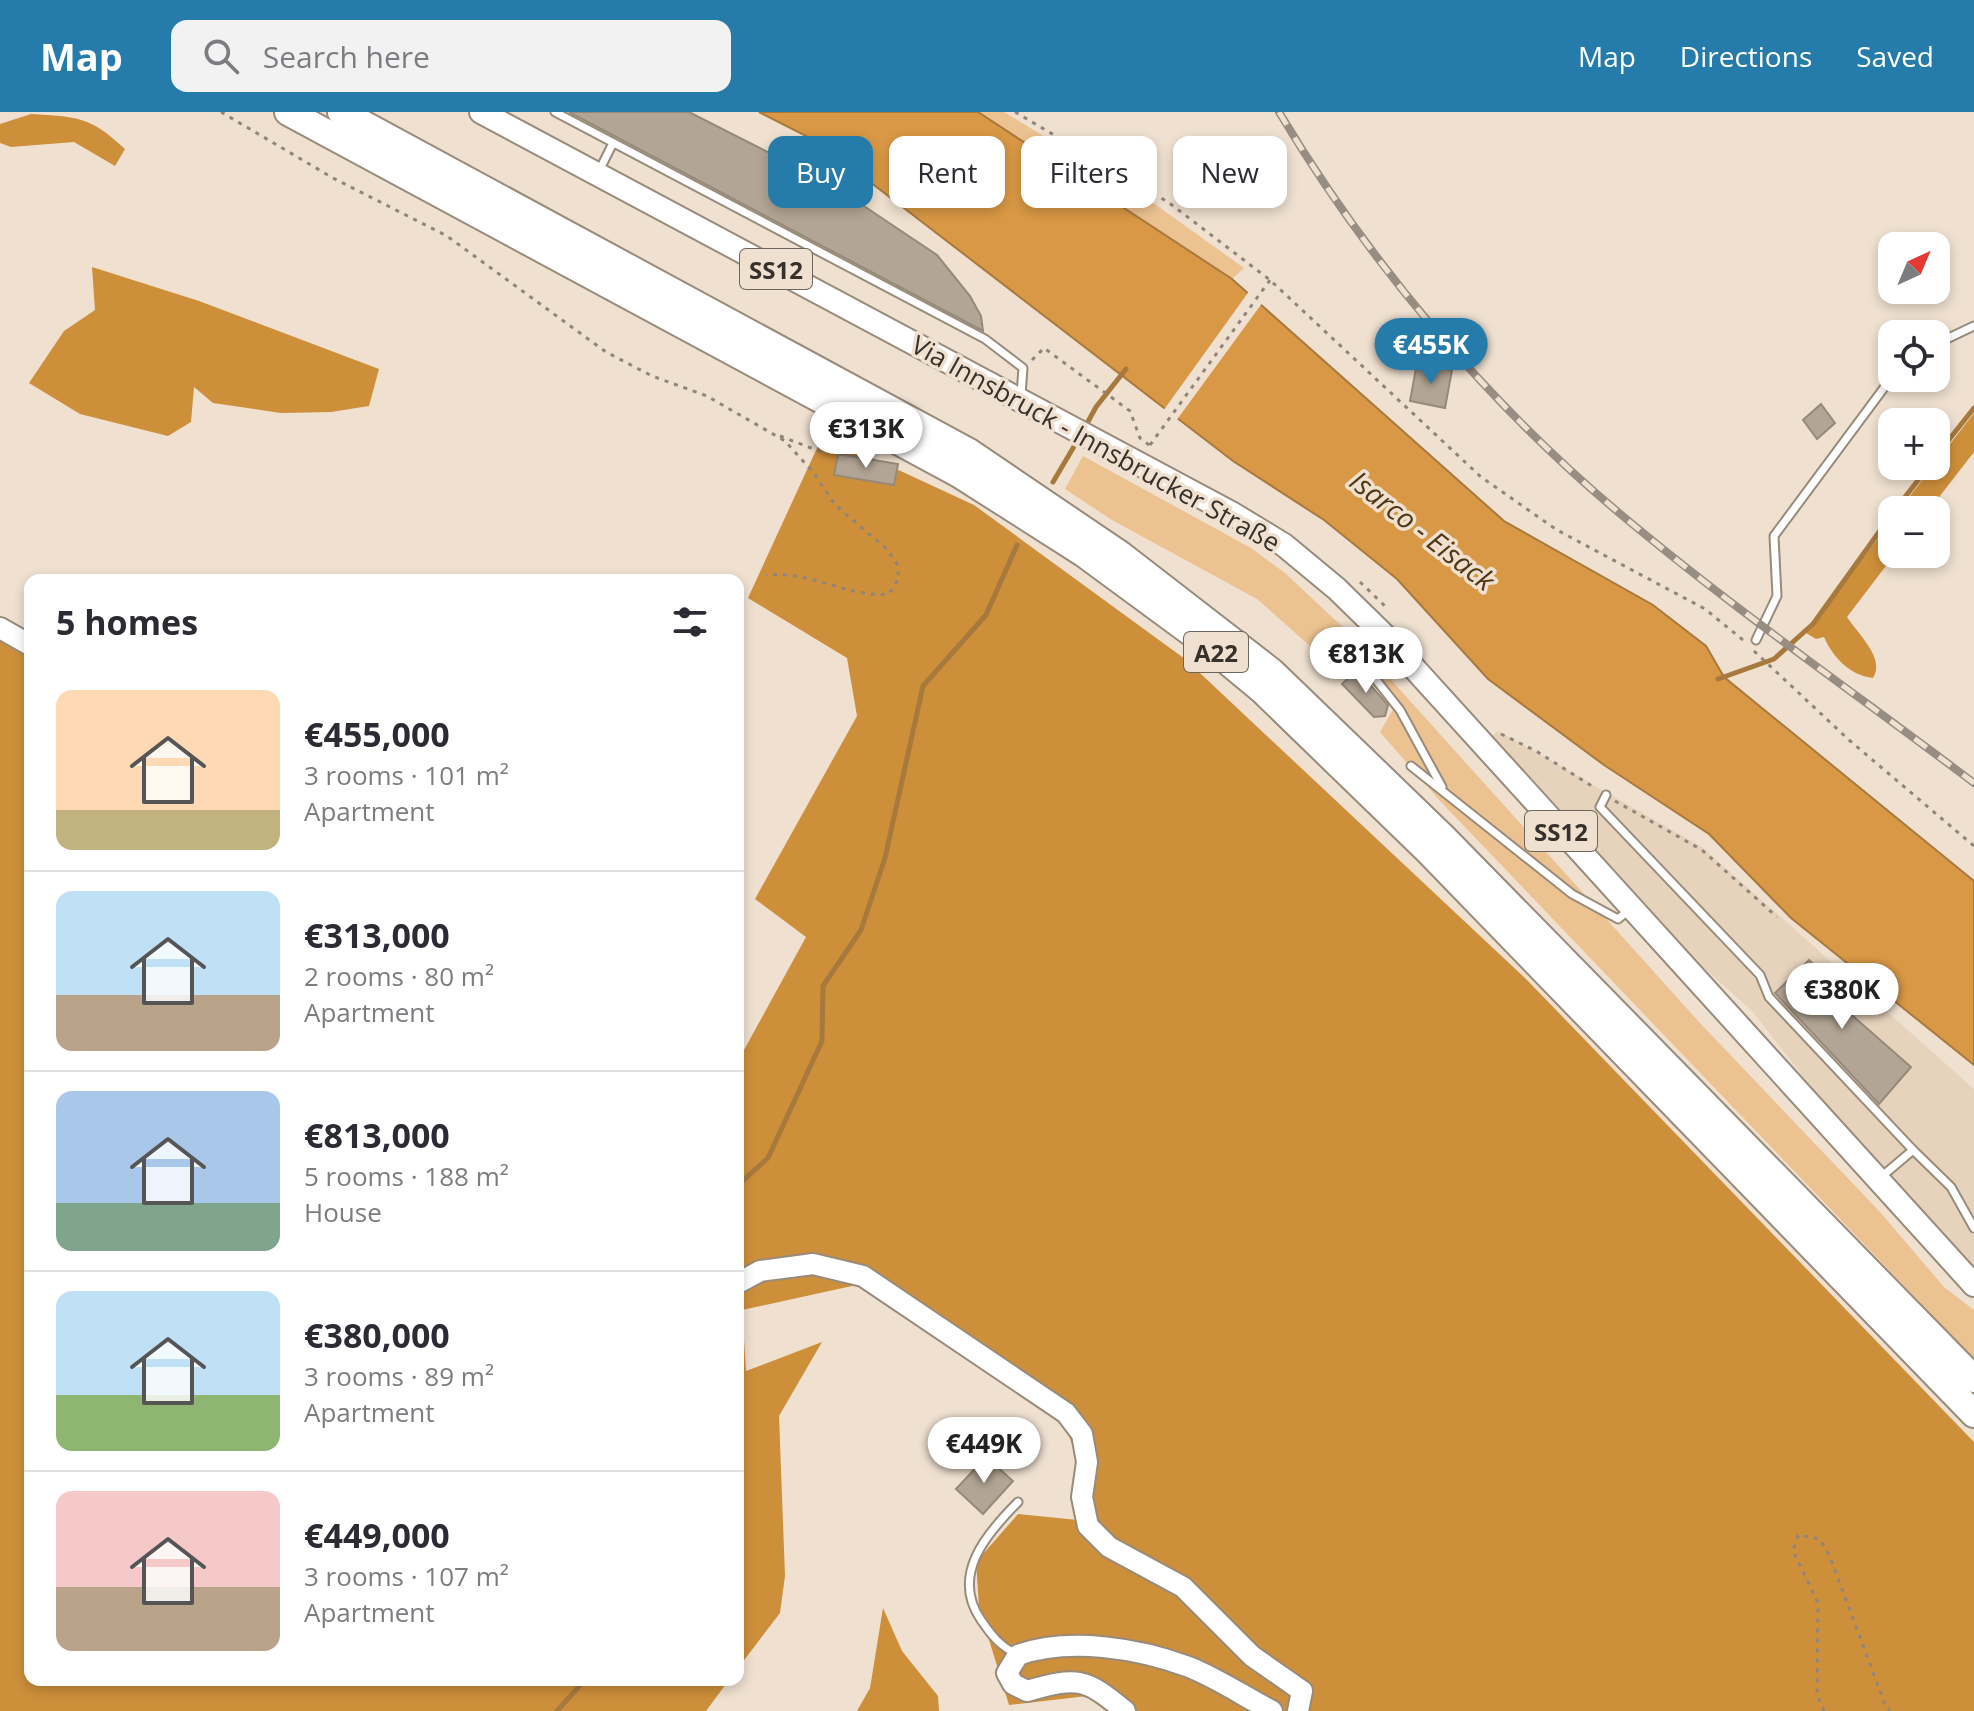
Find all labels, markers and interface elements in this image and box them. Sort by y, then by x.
search box [171,20,731,92]
text: Map [40,30,123,82]
icon: search [199,34,243,78]
text: Search here [263,36,430,77]
text: Map [1578,37,1636,75]
text: Directions [1680,37,1812,75]
text: Saved [1856,37,1934,75]
chip: Buy [768,136,873,208]
chip: Rent [889,136,1005,208]
chip: Filters [1021,136,1157,208]
chip: New [1173,136,1287,208]
north arrow [1878,232,1950,304]
map controls [1878,232,1950,568]
road number: SS12 [740,249,812,289]
pin: €455K [1375,318,1487,386]
button: locate [1878,320,1950,392]
street label: Via Innsbruck - Innsbrucker Straße [905,326,1287,560]
text: €455K [1393,326,1469,362]
pin: €313K [810,402,922,470]
button: + [1878,408,1950,480]
text: €313K [828,410,904,446]
water label: Isarco - Eisack [1343,461,1504,599]
button: − [1878,496,1950,568]
text: 5 homes [56,599,198,645]
icon: filters [668,600,712,644]
pin: €813K [1310,627,1422,695]
road number: A22 [1184,632,1248,672]
text: €813K [1328,635,1404,671]
text: €455,000 [304,711,450,757]
icon: home [120,722,216,818]
text: 3 rooms · 101 m² [304,757,509,793]
text: Apartment [304,793,435,829]
road number: SS12 [1525,811,1597,851]
text: €313,000 [304,912,450,958]
icon: home [120,923,216,1019]
text: 2 rooms · 80 m² [304,958,494,994]
pin: €380K [1786,963,1898,1031]
text: €380K [1804,971,1880,1007]
text: Apartment [304,994,435,1030]
text: €813,000 [304,1112,450,1158]
icon: home [120,1123,216,1219]
text: 5 rooms · 188 m² [304,1158,509,1194]
text: House [304,1194,382,1230]
text: €380,000 [304,1312,450,1358]
icon: home [120,1323,216,1419]
text: 3 rooms · 89 m² [304,1358,494,1394]
text: Apartment [304,1394,435,1430]
pin: €449K [928,1417,1040,1485]
text: €449K [946,1425,1022,1461]
text: €449,000 [304,1512,450,1558]
icon: home [120,1523,216,1619]
text: 3 rooms · 107 m² [304,1558,509,1594]
text: Apartment [304,1594,435,1630]

